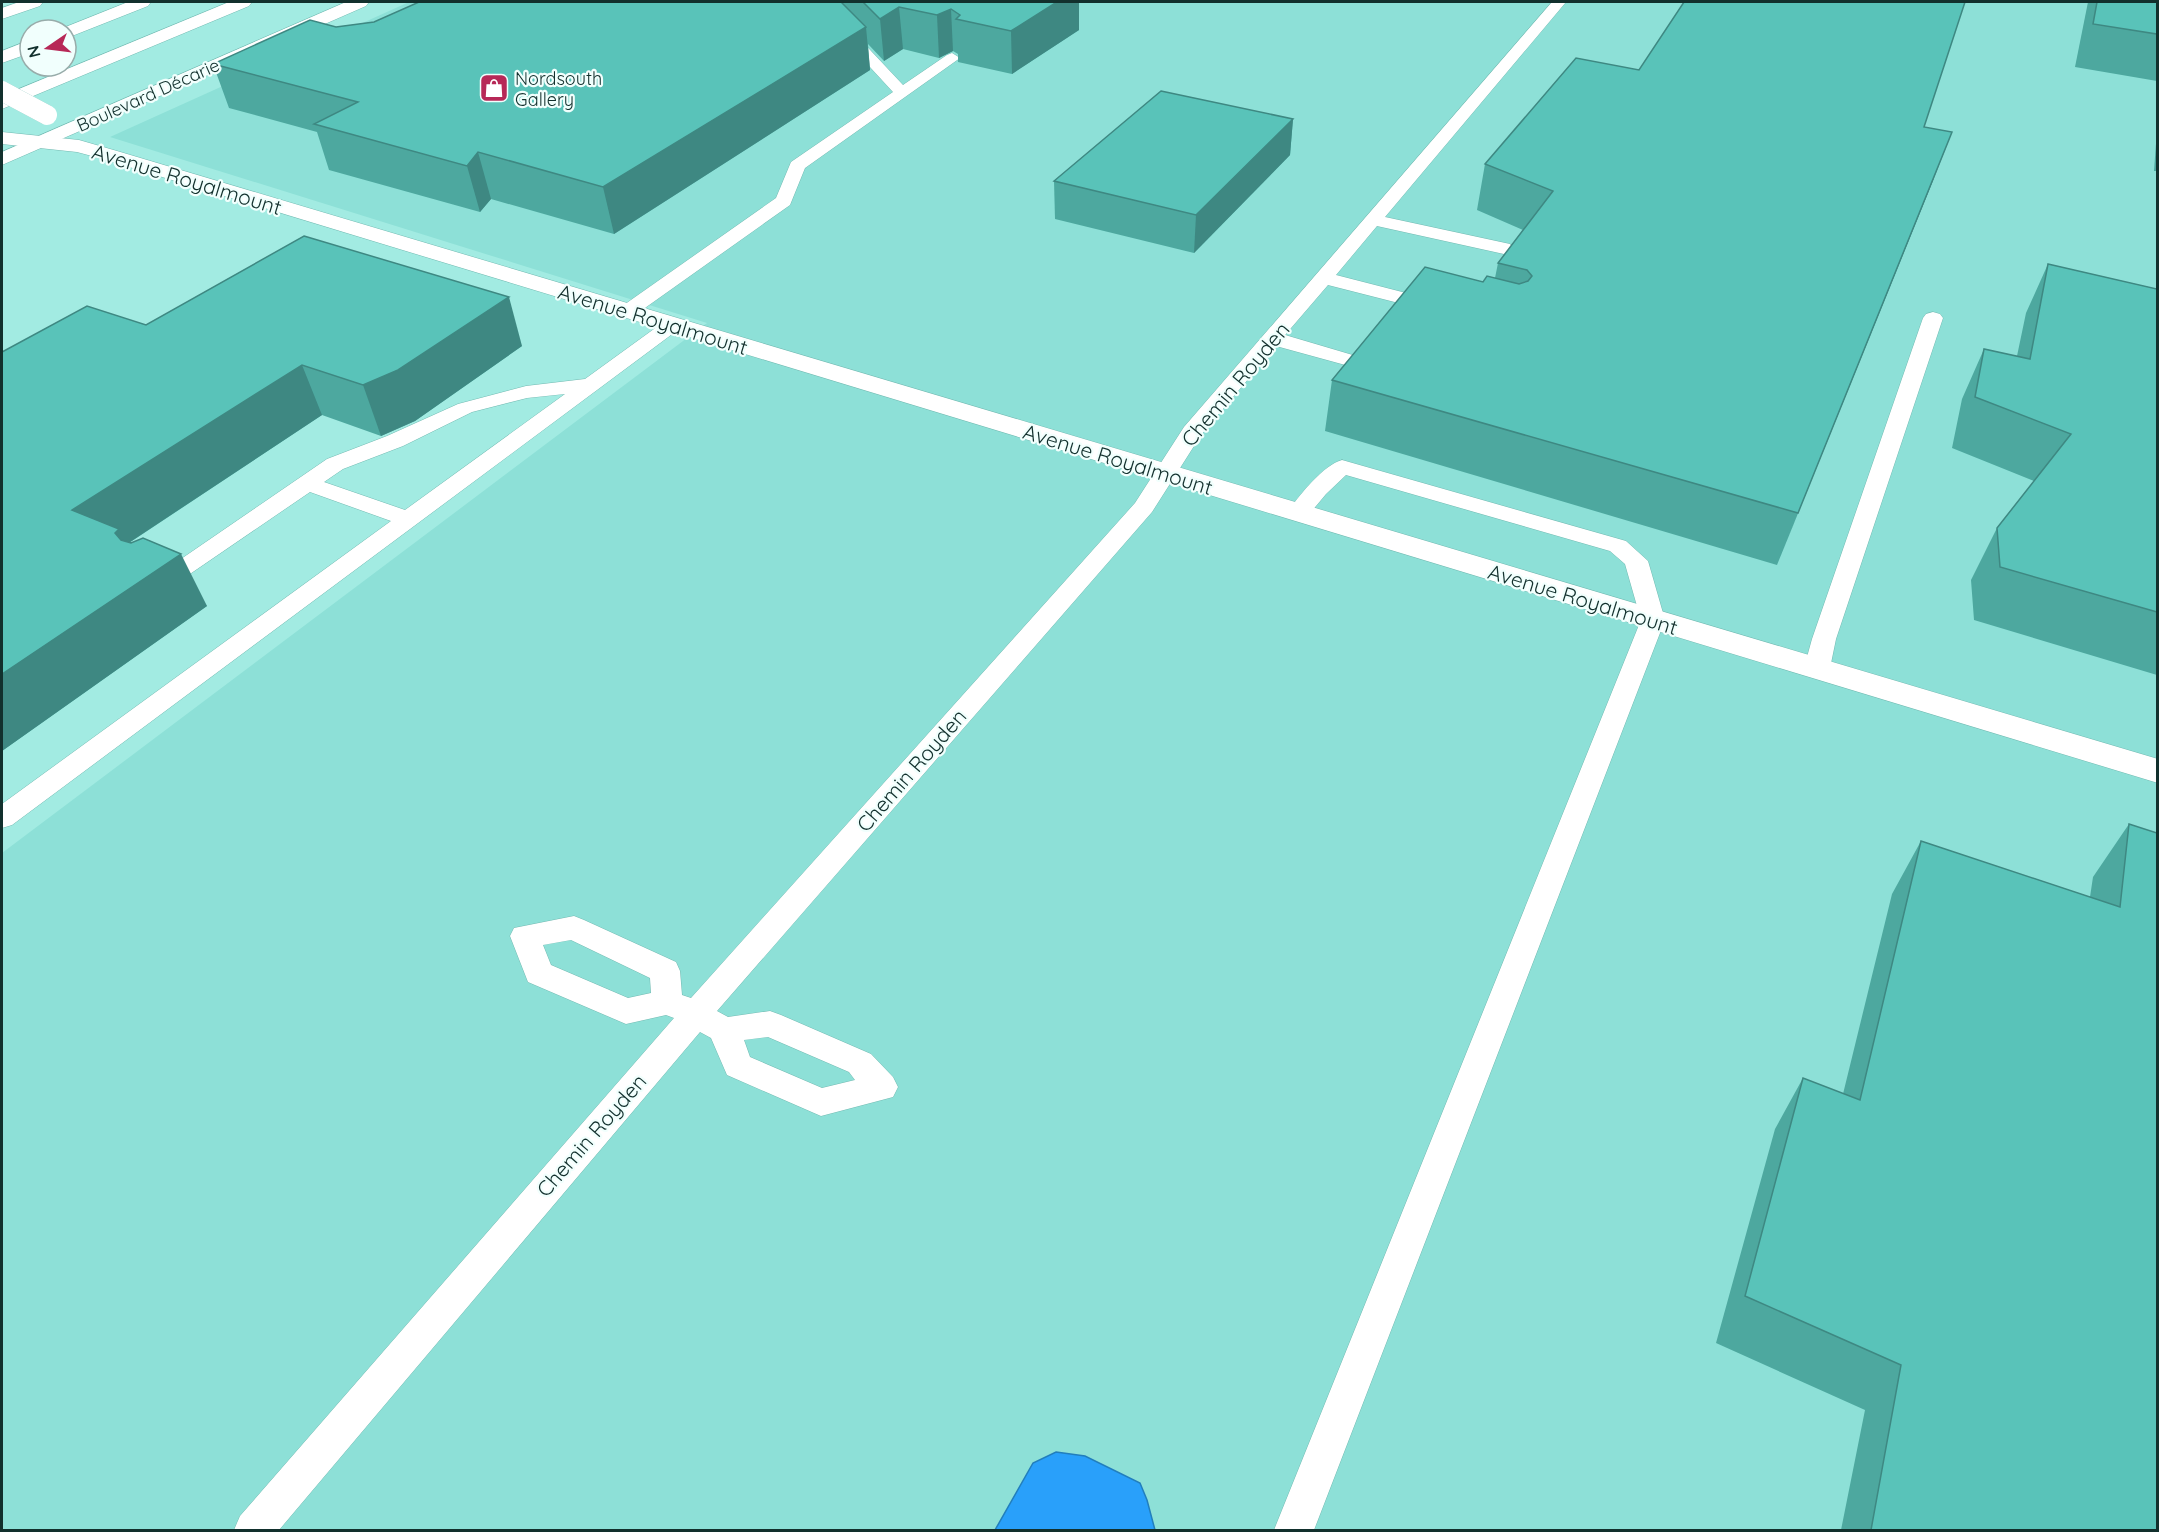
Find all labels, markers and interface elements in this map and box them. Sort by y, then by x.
north arrow [18,18,78,78]
text: N [22,44,45,60]
street label: Boulevard Décarie [73,53,223,137]
place label: Nordsouth Gallery [515,67,602,111]
shop icon: Nordsouth Gallery [478,72,510,104]
street label: Avenue Royalmount [89,138,285,220]
street label: Avenue Royalmount [555,278,751,360]
street label: Chemin Royden [1175,317,1295,451]
street label: Avenue Royalmount [1020,418,1216,500]
street label: Avenue Royalmount [1485,558,1681,640]
street label: Chemin Royden [851,703,971,837]
street label: Chemin Royden [531,1068,651,1202]

